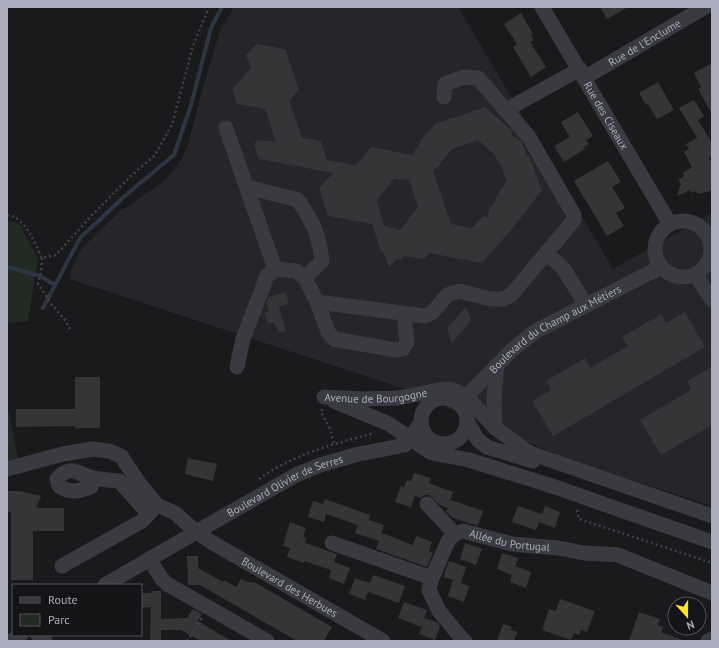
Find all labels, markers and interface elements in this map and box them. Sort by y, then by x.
street label: Rue de l'Enclume [606,16,683,69]
street label: Rue des Ciseaux [581,79,632,152]
street label: Boulevard du Champ aux Métiers [486,281,624,376]
street label: Avenue de Bourgogne [324,385,429,406]
street label: Boulevard Olivier de Serres [224,452,345,520]
street label: Allée du Portugal [468,526,551,554]
street label: Boulevard des Herbues [239,554,340,620]
legend [12,584,142,636]
text: Route [48,592,78,607]
north arrow [667,596,707,636]
text: Parc [48,612,70,627]
text: N [685,618,696,633]

